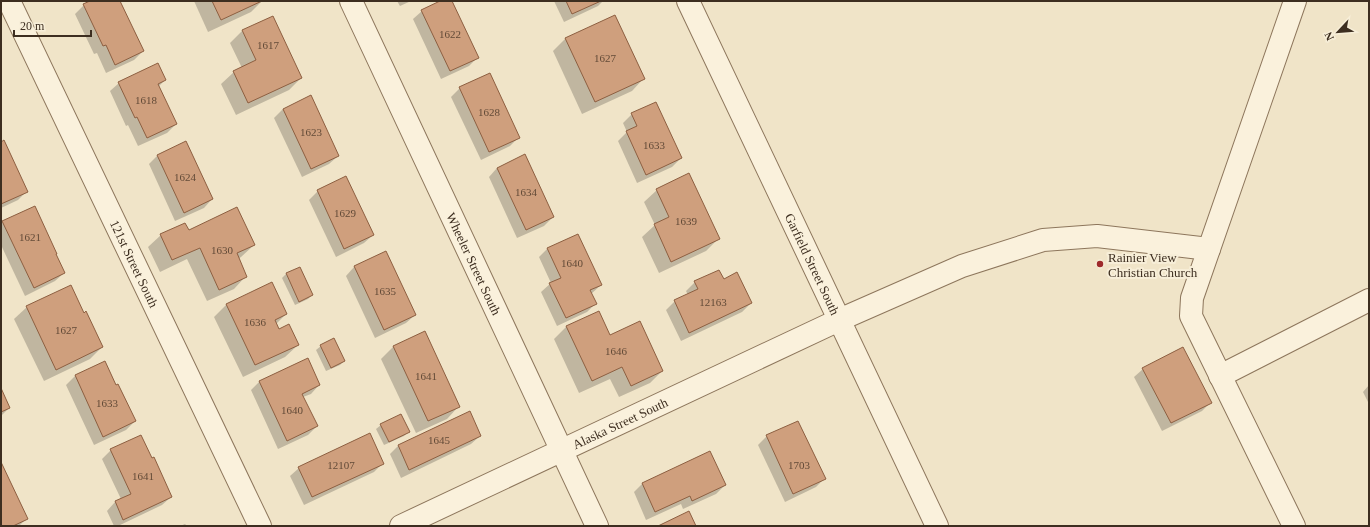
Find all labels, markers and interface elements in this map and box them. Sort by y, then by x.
scale bar [14,12,91,38]
north arrow [1318,12,1358,52]
text: 20 m [20,19,45,33]
house number: 1622 [439,28,461,40]
text: N [1322,30,1336,43]
house number: 1617 [257,39,280,51]
house number: 1627 [594,52,617,64]
house number: 1618 [135,94,158,106]
house number: 1628 [478,106,501,118]
house number: 1623 [300,126,323,138]
house number: 1633 [643,139,666,151]
house number: 1624 [174,171,197,183]
house number: 1634 [515,186,538,198]
house number: 1629 [334,207,357,219]
street label: Wheeler Street South [444,210,505,318]
street label: Garfield Street South [782,211,843,318]
house number: 1639 [675,215,698,227]
street label: 121st Street South [107,217,162,310]
house number: 1621 [19,231,41,243]
house number: 1630 [211,244,234,256]
place label: Rainier View Christian Church [1108,250,1198,280]
house number: 1640 [561,257,584,269]
marker: Rainier View Christian Church [1095,259,1105,269]
house number: 1635 [374,285,397,297]
house number: 12163 [699,296,727,308]
house number: 1636 [244,316,267,328]
house number: 1627 [55,324,78,336]
house number: 1646 [605,345,628,357]
house number: 1641 [415,370,437,382]
street label: Alaska Street South [570,394,670,452]
house number: 1633 [96,397,119,409]
house number: 1640 [281,404,304,416]
house number: 1645 [428,434,451,446]
house number: 12107 [327,459,355,471]
house number: 1703 [788,459,811,471]
house number: 1641 [132,470,154,482]

